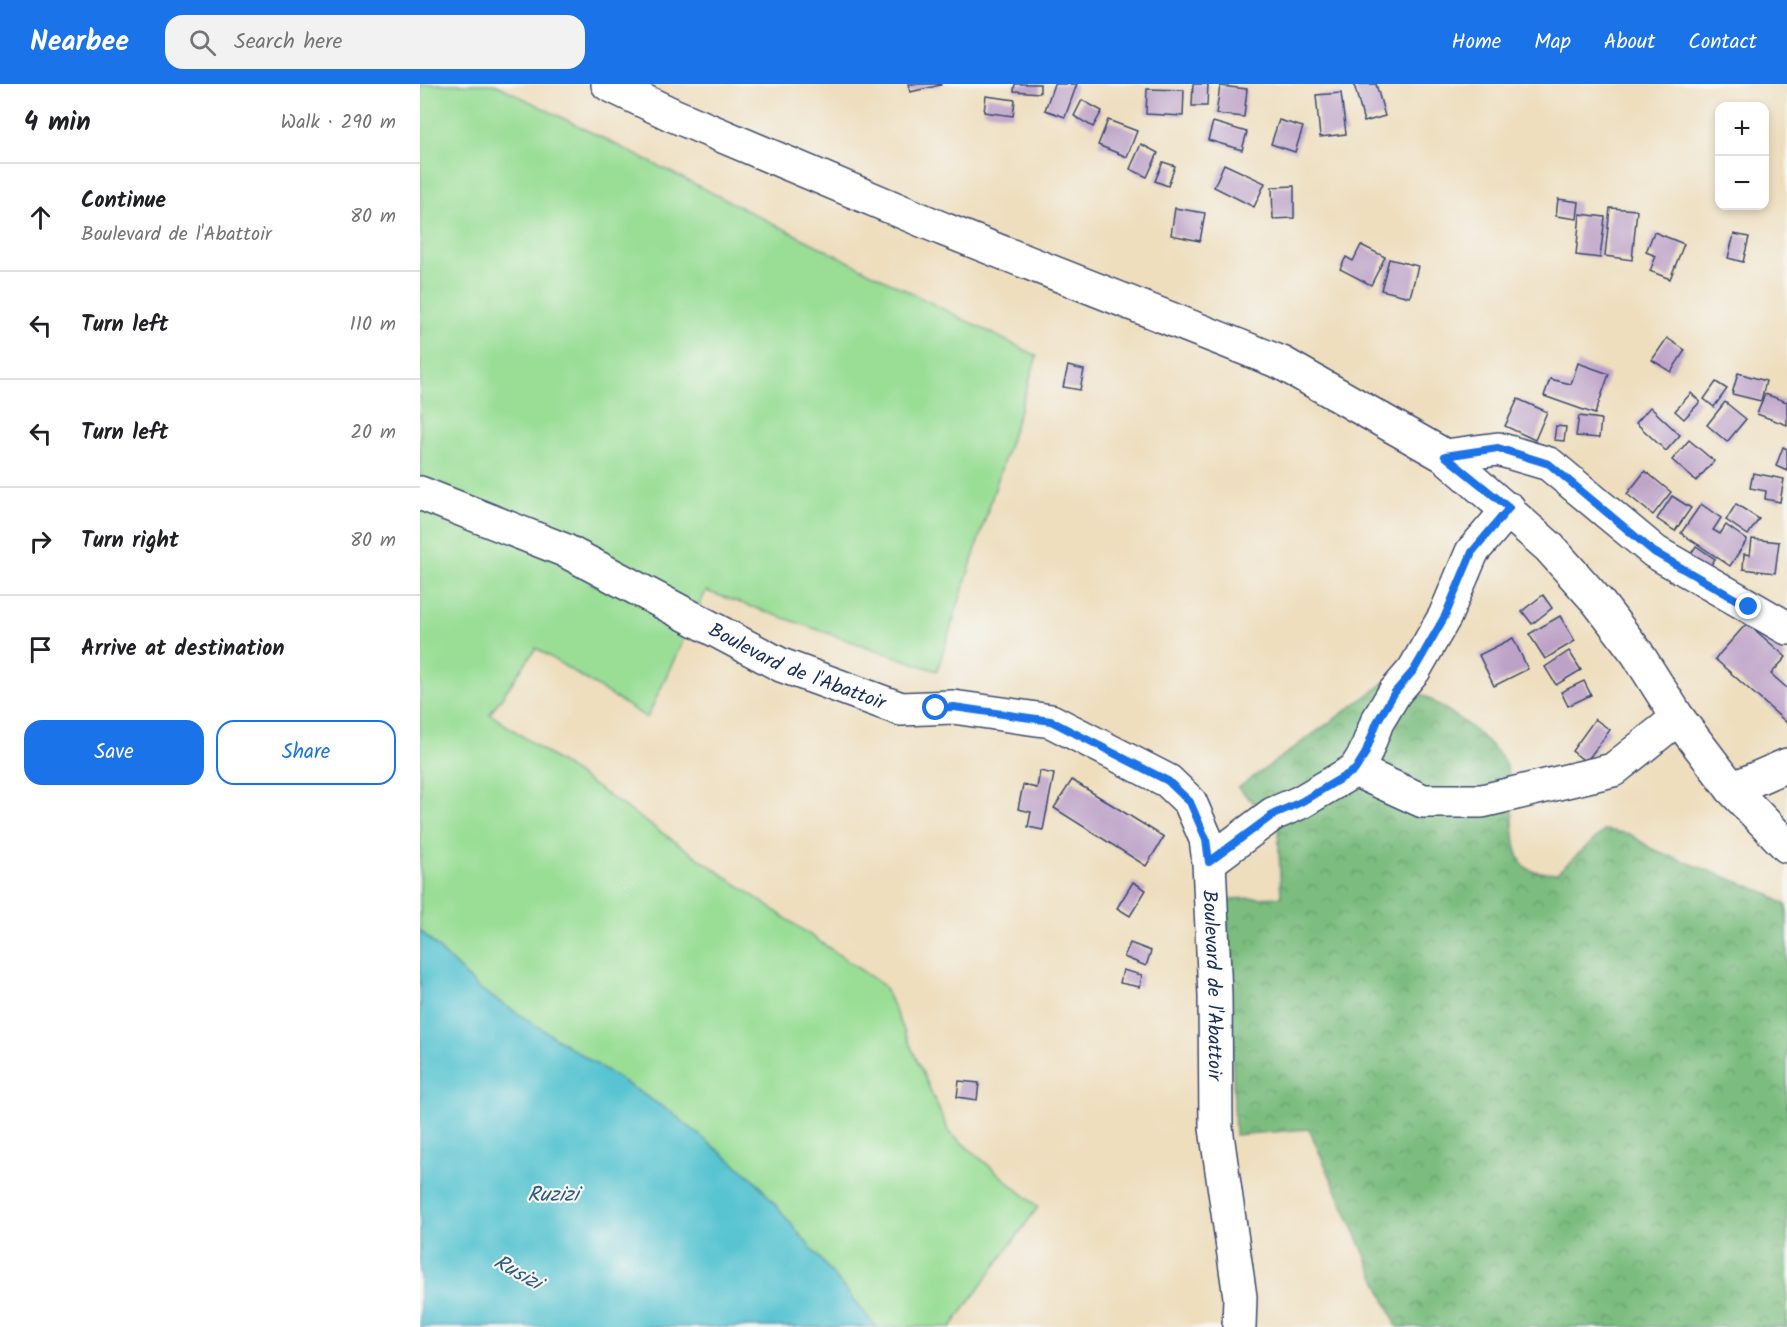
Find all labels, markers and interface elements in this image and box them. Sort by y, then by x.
search box [165,15,585,69]
text: Nearbee [30,20,129,65]
text: Search here [234,25,342,60]
icon: search [186,26,219,59]
text: Home [1452,26,1501,59]
text: Map [1534,26,1571,59]
text: About [1604,26,1655,59]
text: Contact [1688,26,1757,59]
text: 4 min [24,102,91,144]
map controls [1715,102,1769,210]
button: + [1715,102,1769,156]
text: Walk · 290 m [281,107,396,139]
button: − [1715,156,1769,210]
text: Continue [81,184,166,219]
icon: ahead [24,201,57,234]
text: 80 m [350,201,396,233]
text: Boulevard de l'Abattoir [81,219,272,251]
text: Turn left [81,308,168,343]
icon: left [24,309,57,342]
text: 110 m [350,309,396,341]
text: Turn left [81,416,168,451]
icon: left [24,417,57,450]
text: 20 m [350,417,396,449]
text: Turn right [81,524,179,559]
icon: right [24,525,57,558]
text: 80 m [350,525,396,557]
route end [1735,593,1761,619]
street label: Boulevard de l'Abattoir [702,615,891,721]
text: Arrive at destination [81,632,284,667]
icon: arrive [24,633,57,666]
route start [922,694,948,720]
button: Save [24,720,204,785]
button: Share [216,720,396,785]
street label: Boulevard de l'Abattoir [1192,889,1230,1082]
water label: Ruzizi [528,1179,582,1212]
water label: Rusizi [487,1247,551,1302]

